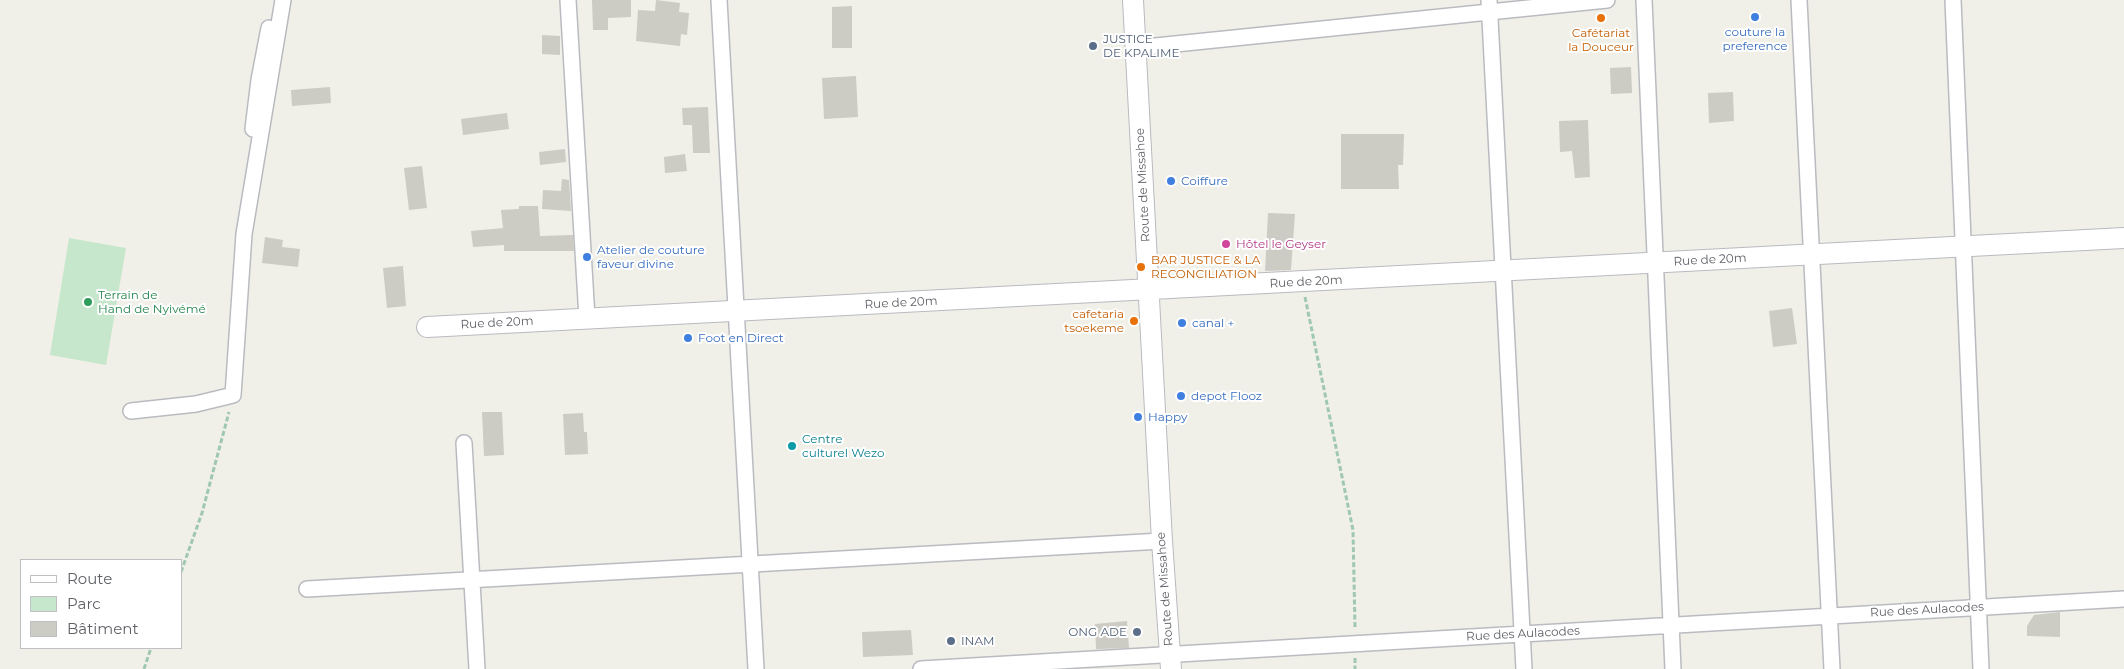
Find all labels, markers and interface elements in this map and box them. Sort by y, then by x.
marker: couture la preference [1749,11,1761,23]
marker: Cafétariat la Douceur [1595,12,1607,24]
place label: couture la preference [1722,25,1788,53]
place label: Cafétariat la Douceur [1568,26,1634,54]
place label: JUSTICE DE KPALIME [1103,32,1179,60]
marker: JUSTICE DE KPALIME [1087,40,1099,52]
street label: Route de Missahoe [1133,128,1153,242]
place label: Coiffure [1181,174,1228,188]
marker: Coiffure [1165,175,1177,187]
place label: Hôtel le Geyser [1236,237,1326,251]
marker: Hôtel le Geyser [1220,238,1232,250]
place label: Atelier de couture faveur divine [597,243,705,271]
marker: Atelier de couture faveur divine [581,251,593,263]
street label: Rue de 20m [1673,251,1747,269]
place label: BAR JUSTICE & LA RECONCILIATION [1151,253,1260,281]
marker: BAR JUSTICE & LA RECONCILIATION [1135,261,1147,273]
street label: Rue de 20m [1269,273,1343,291]
place label: Terrain de Hand de Nyivémé [98,288,206,316]
street label: Rue de 20m [864,294,938,312]
marker: Terrain de Hand de Nyivémé [82,296,94,308]
place label: cafetaria tsoekeme [1064,307,1124,335]
street label: Rue de 20m [460,314,534,332]
marker: cafetaria tsoekeme [1128,315,1140,327]
place label: canal + [1192,316,1234,330]
marker: canal + [1176,317,1188,329]
place label: Foot en Direct [698,331,784,345]
marker: Foot en Direct [682,332,694,344]
place label: depot Flooz [1191,389,1262,403]
marker: depot Flooz [1175,390,1187,402]
place label: Happy [1148,410,1187,424]
marker: Happy [1132,411,1144,423]
place label: Centre culturel Wezo [802,432,885,460]
marker: Centre culturel Wezo [786,440,798,452]
street label: Route de Missahoe [1154,532,1176,646]
legend [20,559,182,649]
text: Route [67,569,112,588]
text: Parc [67,594,101,613]
street label: Rue des Aulacodes [1870,600,1984,620]
text: Bâtiment [67,619,139,638]
street label: Rue des Aulacodes [1466,624,1580,644]
place label: ONG ADE [1068,625,1127,639]
marker: ONG ADE [1131,626,1143,638]
place label: INAM [961,634,994,648]
marker: INAM [945,635,957,647]

